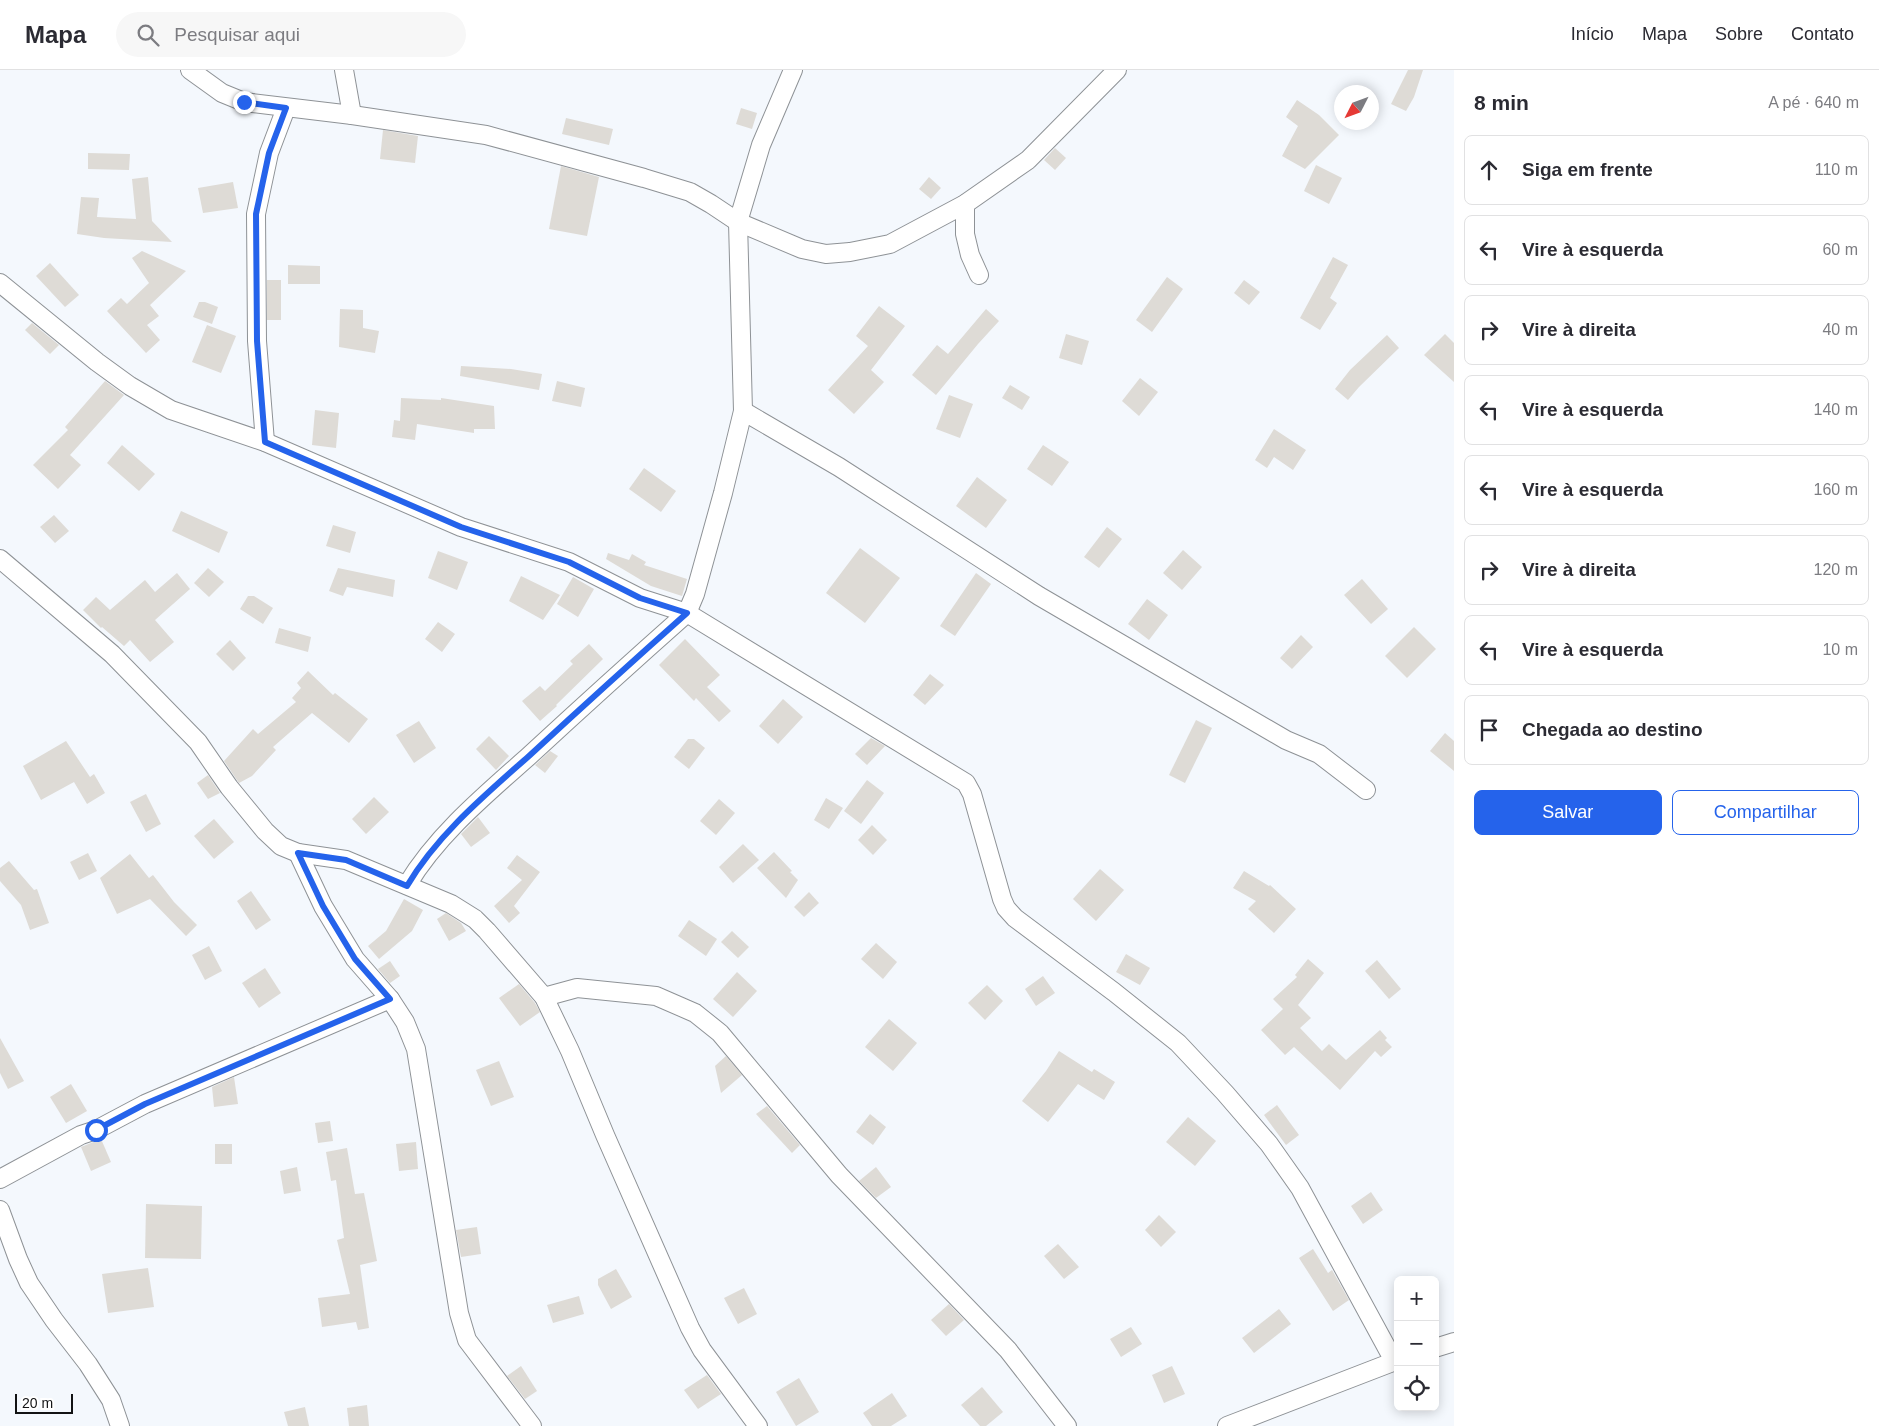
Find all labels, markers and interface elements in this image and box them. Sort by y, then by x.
search box [116,12,466,57]
text: Mapa [25,21,86,48]
icon: search [134,21,162,49]
text: Pesquisar aqui [174,24,300,45]
text: Início [1571,24,1614,44]
text: Mapa [1642,24,1687,44]
text: Sobre [1715,24,1763,44]
text: Contato [1791,24,1854,44]
north arrow [1334,85,1379,130]
route end [233,91,256,114]
text: 8 min [1474,91,1529,114]
text: A pé · 640 m [1768,94,1859,111]
icon: ahead [1475,156,1503,184]
text: Siga em frente [1522,159,1653,180]
text: 110 m [1815,161,1858,178]
icon: left [1475,236,1503,264]
text: Vire à esquerda [1522,239,1663,260]
text: 60 m [1822,241,1858,258]
icon: right [1475,316,1503,344]
text: Vire à direita [1522,319,1636,340]
text: 40 m [1822,321,1858,338]
icon: left [1475,396,1503,424]
text: Vire à esquerda [1522,399,1663,420]
text: 140 m [1814,401,1858,418]
icon: left [1475,476,1503,504]
text: Vire à esquerda [1522,479,1663,500]
text: 160 m [1814,481,1858,498]
icon: right [1475,556,1503,584]
text: Vire à direita [1522,559,1636,580]
text: 120 m [1814,561,1858,578]
icon: left [1475,636,1503,664]
text: Vire à esquerda [1522,639,1663,660]
text: 10 m [1822,641,1858,658]
icon: arrive [1475,716,1503,744]
text: Chegada ao destino [1522,719,1703,740]
button: Salvar [1474,790,1662,835]
button: Compartilhar [1672,790,1859,835]
route start [85,1119,108,1142]
map controls [1394,1276,1439,1411]
button: + [1394,1276,1439,1321]
button: − [1394,1321,1439,1366]
button: locate [1394,1366,1439,1411]
scale bar [15,1391,72,1414]
text: 20 m [22,1395,53,1411]

